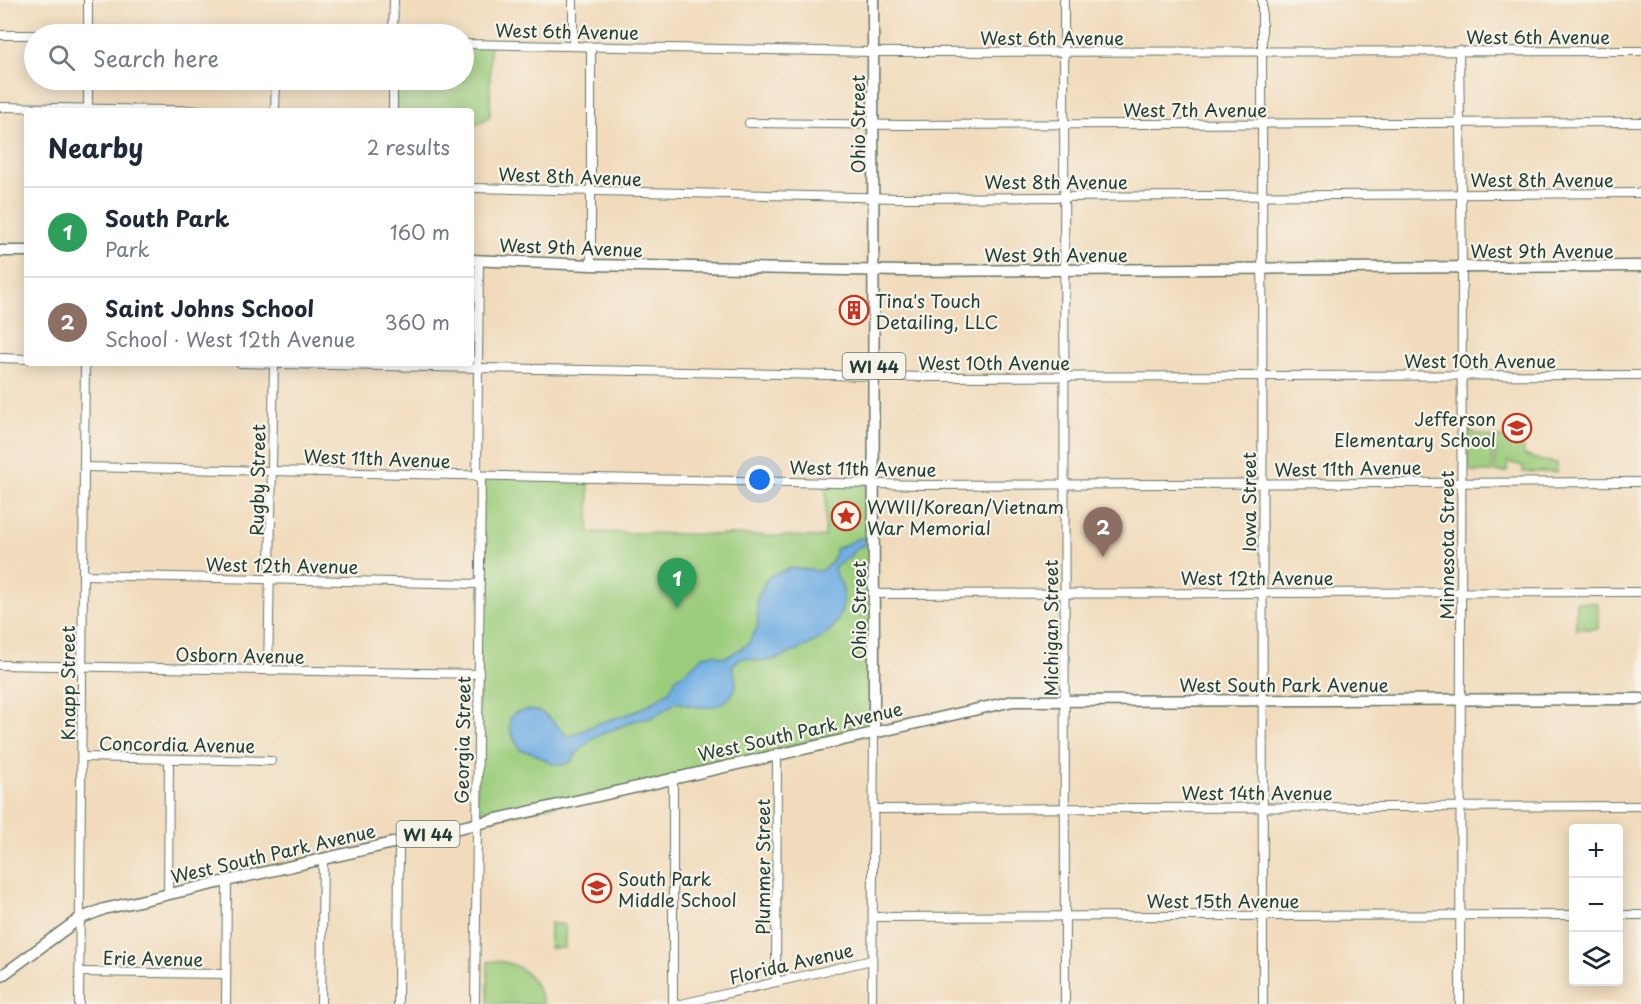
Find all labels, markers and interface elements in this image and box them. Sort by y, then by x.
street label: West 6th Avenue [495,16,639,46]
street label: West 6th Avenue [1466,23,1610,50]
search box [24,24,474,90]
street label: West 6th Avenue [980,24,1124,51]
icon: search [45,41,78,74]
text: Search here [93,41,219,74]
street label: Ohio Street [844,75,871,173]
street label: West 7th Avenue [1123,96,1267,123]
text: Nearby [48,128,143,167]
text: 2 results [367,132,450,162]
street label: West 8th Avenue [498,160,642,192]
street label: West 8th Avenue [1470,166,1614,193]
street label: West 8th Avenue [984,168,1128,195]
text: South Park [105,201,229,234]
text: 1 [63,217,72,247]
text: 160 m [390,217,450,247]
street label: West 9th Avenue [499,231,643,263]
text: Park [105,234,150,264]
street label: West 9th Avenue [1470,237,1614,264]
street label: West 9th Avenue [984,241,1128,268]
place label: Tina's Touch Detailing, LLC [875,287,998,335]
text: Saint Johns School [105,291,314,324]
building icon: Tina's Touch Detailing, LLC [838,294,870,326]
text: 2 [60,307,75,337]
text: 360 m [384,307,450,337]
text: School · West 12th Avenue [105,324,355,354]
street label: West 10th Avenue [1404,347,1556,374]
street label: West 10th Avenue [918,349,1070,376]
road number: WI 44 [842,353,906,379]
place label: Jefferson Elementary School [1334,405,1496,453]
school or university icon: Jefferson Elementary School [1501,412,1533,444]
street label: Rugby Street [243,424,271,536]
street label: West 11th Avenue [303,442,451,474]
street label: Iowa Street [1235,452,1262,552]
street label: West 11th Avenue [789,453,937,483]
street label: West 11th Avenue [1274,453,1422,483]
your location [745,465,774,494]
street label: Minnesota Street [1433,470,1460,620]
place label: WWII/Korean/Vietnam War Memorial [867,493,1064,541]
place icon: WWII/Korean/Vietnam War Memorial [830,500,862,532]
pin: 2 [1084,508,1122,557]
street label: West 12th Avenue [205,550,359,580]
pin: 1 [658,558,696,608]
street label: Michigan Street [1037,559,1064,697]
street label: Ohio Street [845,561,872,659]
street label: West 12th Avenue [1181,564,1334,591]
street label: Knapp Street [54,626,81,740]
street label: Osborn Avenue [175,640,305,670]
street label: West South Park Avenue [1179,671,1389,698]
street label: Georgia Street [447,676,477,804]
street label: West South Park Avenue [695,694,905,768]
street label: Concordia Avenue [99,729,256,759]
street label: West 14th Avenue [1181,779,1333,806]
street label: Plummer Street [749,799,776,935]
street label: West South Park Avenue [168,816,378,890]
road number: WI 44 [396,821,460,847]
map controls [1569,824,1623,986]
button: + [1569,824,1623,878]
place label: South Park Middle School [618,865,737,913]
school or university icon: South Park Middle School [581,872,613,904]
button: − [1569,878,1623,932]
street label: West 15th Avenue [1147,887,1300,914]
button: layers [1569,932,1623,986]
street label: Florida Avenue [726,936,856,990]
street label: Erie Avenue [103,944,204,972]

